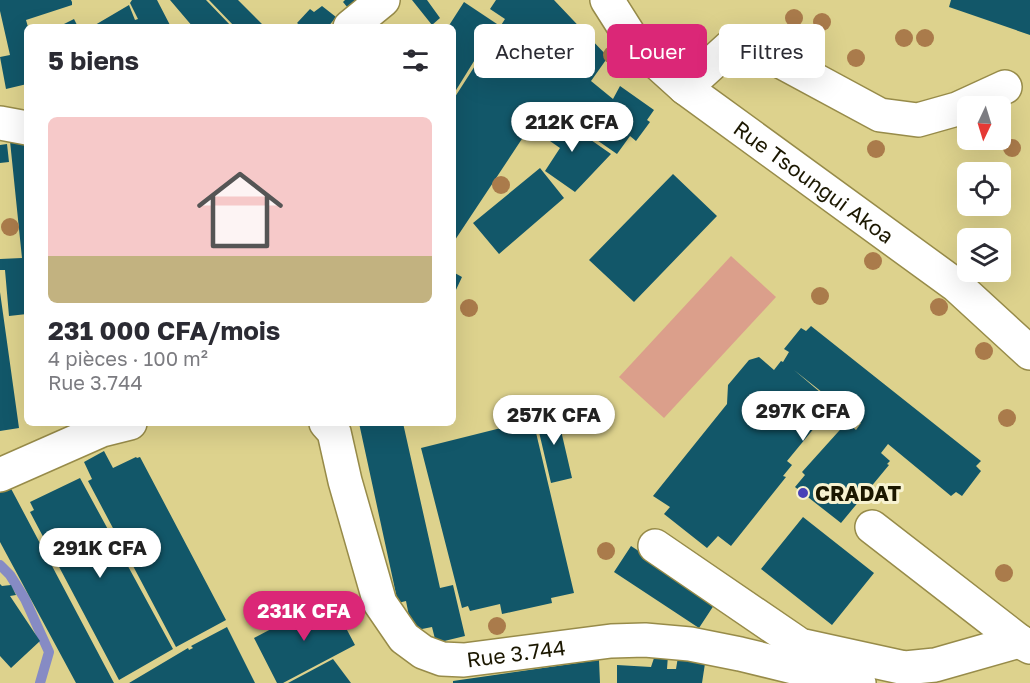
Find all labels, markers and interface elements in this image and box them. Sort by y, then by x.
chip: Acheter [474,24,595,78]
chip: Louer [607,24,707,78]
chip: Filtres [719,24,825,78]
icon: filters [399,44,432,77]
text: 5 biens [48,45,139,76]
north arrow [957,96,1011,150]
map controls [957,96,1011,282]
pin: 212K CFA [510,102,634,153]
text: 212K CFA [525,109,619,133]
street label: Rue Tsoungui Akoa [729,115,899,249]
icon: home [186,156,294,264]
button: locate [957,162,1011,216]
button: layers [957,228,1011,282]
text: 231 000 CFA/mois [48,315,280,346]
text: 4 pièces · 100 m² [48,346,208,370]
text: Rue 3.744 [48,370,143,394]
pin: 297K CFA [741,391,865,442]
pin: 257K CFA [492,395,616,446]
text: 297K CFA [756,398,850,422]
text: 257K CFA [507,402,601,426]
place label: CRADAT [815,480,902,506]
marker: CRADAT [796,486,810,500]
pin: 291K CFA [38,528,162,579]
text: 291K CFA [53,535,147,559]
pin: 231K CFA [242,591,366,642]
text: 231K CFA [257,598,351,622]
street label: Rue 3.744 [465,634,567,673]

